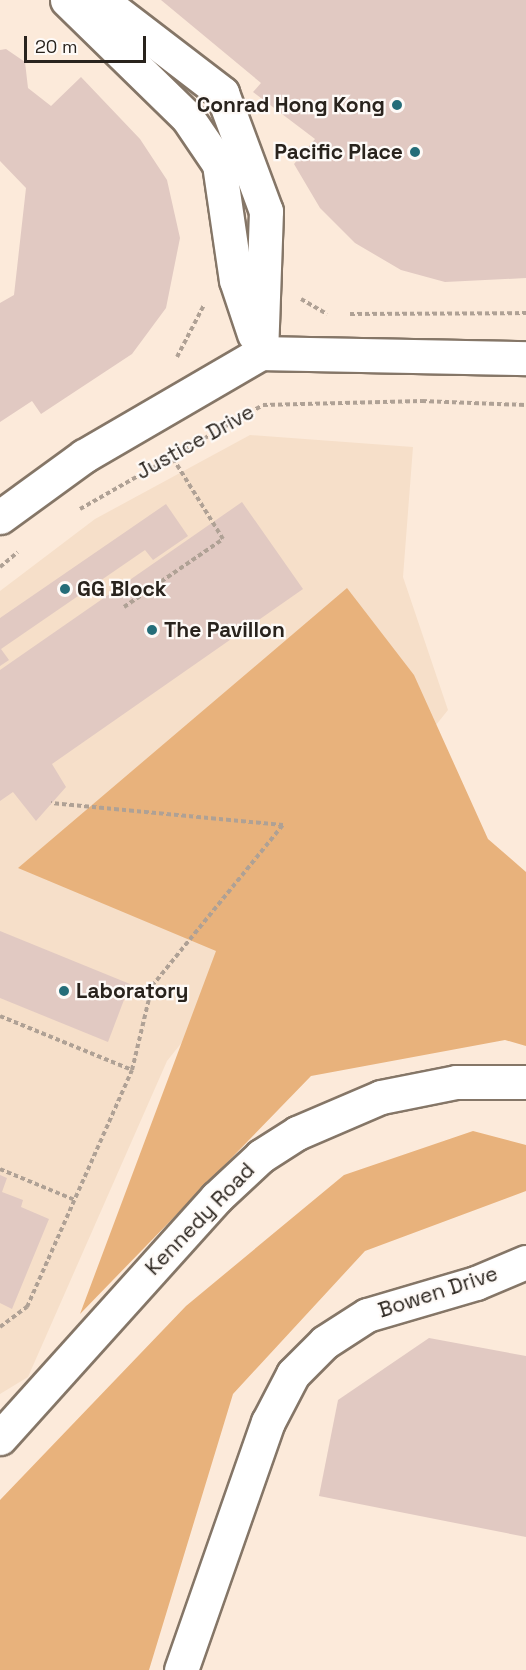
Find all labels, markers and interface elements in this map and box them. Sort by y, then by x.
scale bar [27,24,148,62]
text: 20 m [35,35,78,58]
place label: Conrad Hong Kong [197,92,385,118]
marker: Conrad Hong Kong [390,98,404,112]
place label: Pacific Place [274,139,403,165]
marker: Pacific Place [408,145,422,159]
street label: Justice Drive [132,399,258,485]
place label: GG Block [77,576,167,602]
marker: GG Block [58,582,72,596]
place label: The Pavillon [164,617,285,643]
marker: The Pavillon [145,623,159,637]
place label: Laboratory [76,978,189,1004]
marker: Laboratory [57,984,71,998]
street label: Kennedy Road [140,1158,260,1280]
street label: Bowen Drive [375,1261,501,1323]

